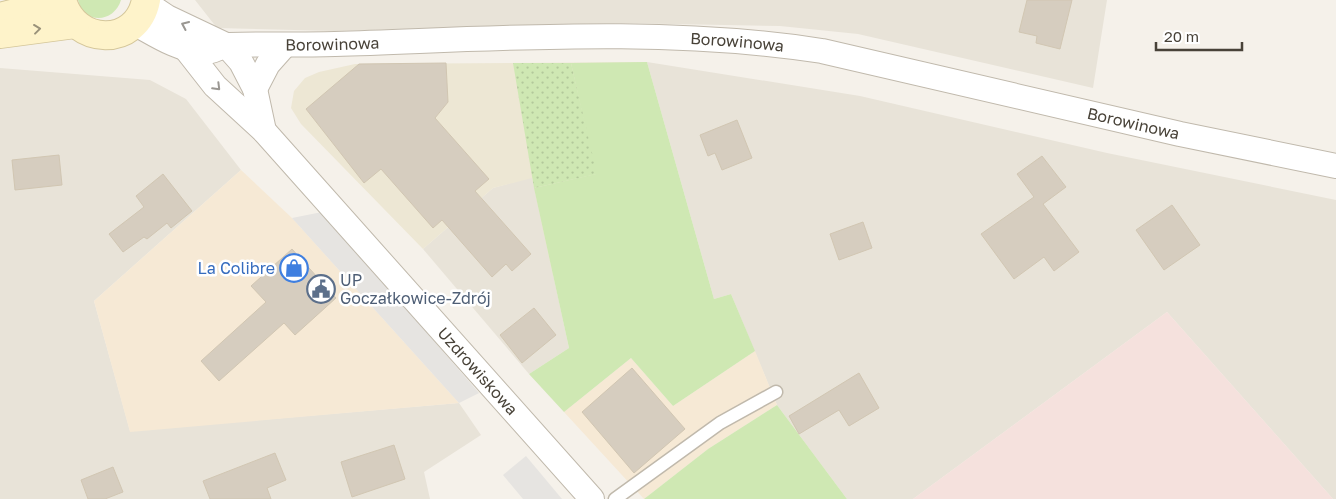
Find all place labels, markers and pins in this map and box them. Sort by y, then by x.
shop icon: La Colibre [279,253,309,283]
place label: La Colibre [198,258,275,278]
place label: UP Goczałkowice-Zdrój [340,270,491,308]
public building icon: UP Goczałkowice-Zdrój [306,274,336,304]

